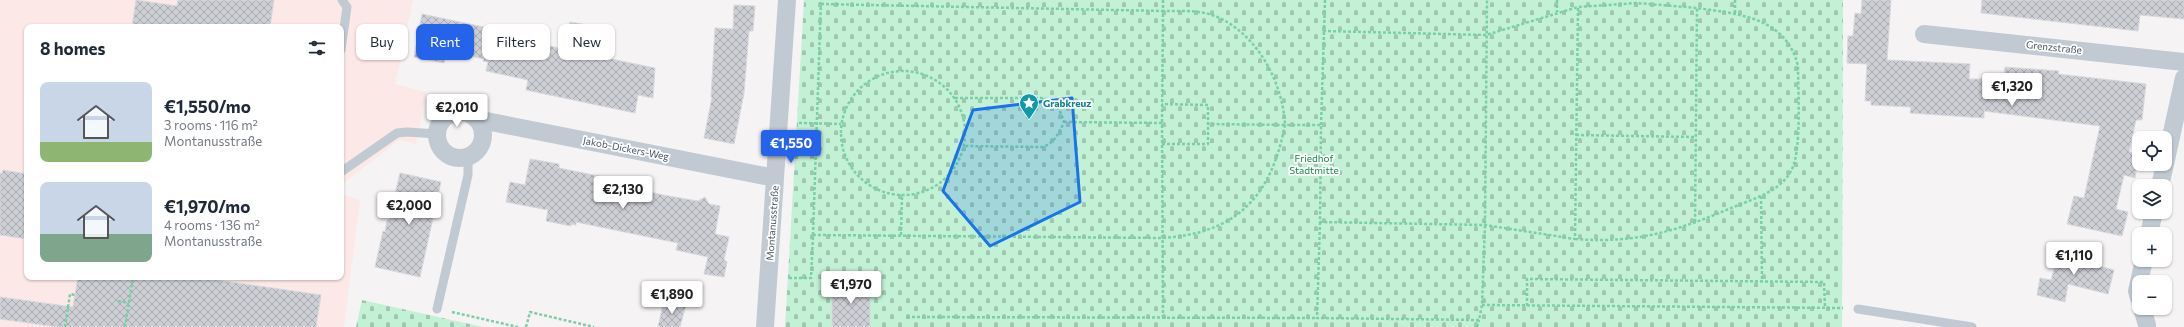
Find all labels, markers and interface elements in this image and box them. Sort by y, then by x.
chip: Buy [356,24,408,60]
chip: Rent [416,24,474,60]
chip: Filters [482,24,550,60]
chip: New [558,24,615,60]
icon: filters [306,37,328,59]
text: 8 homes [40,38,105,59]
street label: Grenzstraße [2025,38,2083,56]
pin: €1,320 [1979,73,2045,107]
text: €1,320 [1991,78,2033,94]
place icon: Grabkreuz [1018,92,1040,120]
pin: €2,010 [424,94,490,128]
text: €1,550/mo [164,96,251,117]
place label: Grabkreuz [1043,97,1091,109]
icon: home [72,98,120,146]
text: €2,010 [436,99,478,115]
text: 3 rooms · 116 m² [164,117,258,133]
pin: €1,550 [758,130,824,164]
map controls [2132,131,2172,315]
button: locate [2132,131,2172,171]
text: Montanusstraße [164,133,262,149]
street label: Jakob-Dickers-Weg [582,134,670,162]
text: €1,550 [770,135,812,151]
park label: Friedhof Stadtmitte [1289,152,1339,176]
pin: €2,130 [590,176,656,210]
button: layers [2132,179,2172,219]
text: €2,130 [603,181,643,197]
street label: Montanusstraße [763,185,781,261]
pin: €2,000 [376,192,442,226]
text: €1,970/mo [164,196,250,217]
text: €2,000 [386,197,432,213]
icon: home [72,198,120,246]
text: 4 rooms · 136 m² [164,217,260,233]
button: + [2132,227,2172,267]
text: Montanusstraße [164,233,262,249]
pin: €1,110 [2041,242,2107,276]
text: €1,110 [2055,247,2093,263]
pin: €1,970 [818,271,884,305]
button: − [2132,275,2172,315]
text: €1,970 [830,276,872,292]
pin: €1,890 [639,281,705,315]
text: €1,890 [651,286,693,302]

